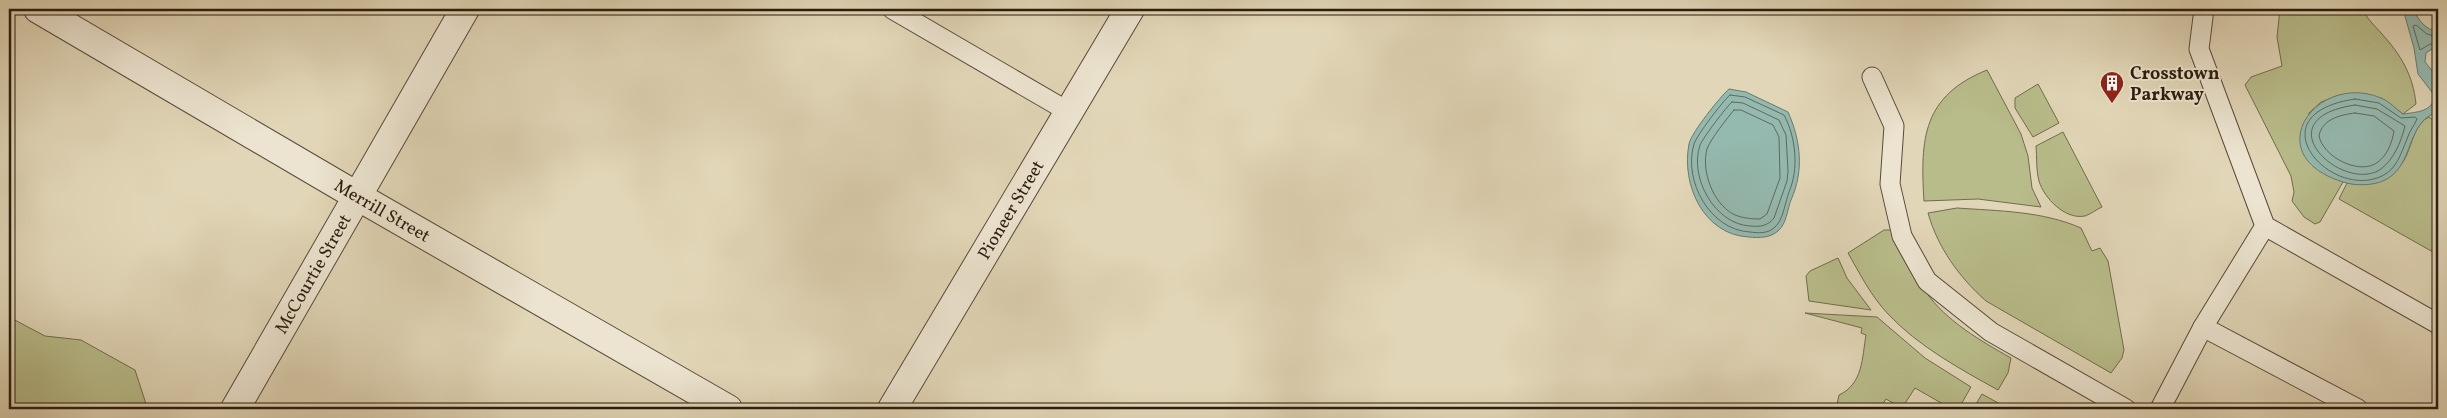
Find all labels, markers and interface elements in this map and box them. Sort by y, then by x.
place label: Crosstown Parkway [2130,62,2220,108]
building icon: Crosstown Parkway [2099,70,2125,104]
street label: Pioneer Street [973,156,1051,265]
street label: Merrill Street [329,174,434,249]
street label: McCourtie Street [270,210,358,339]

